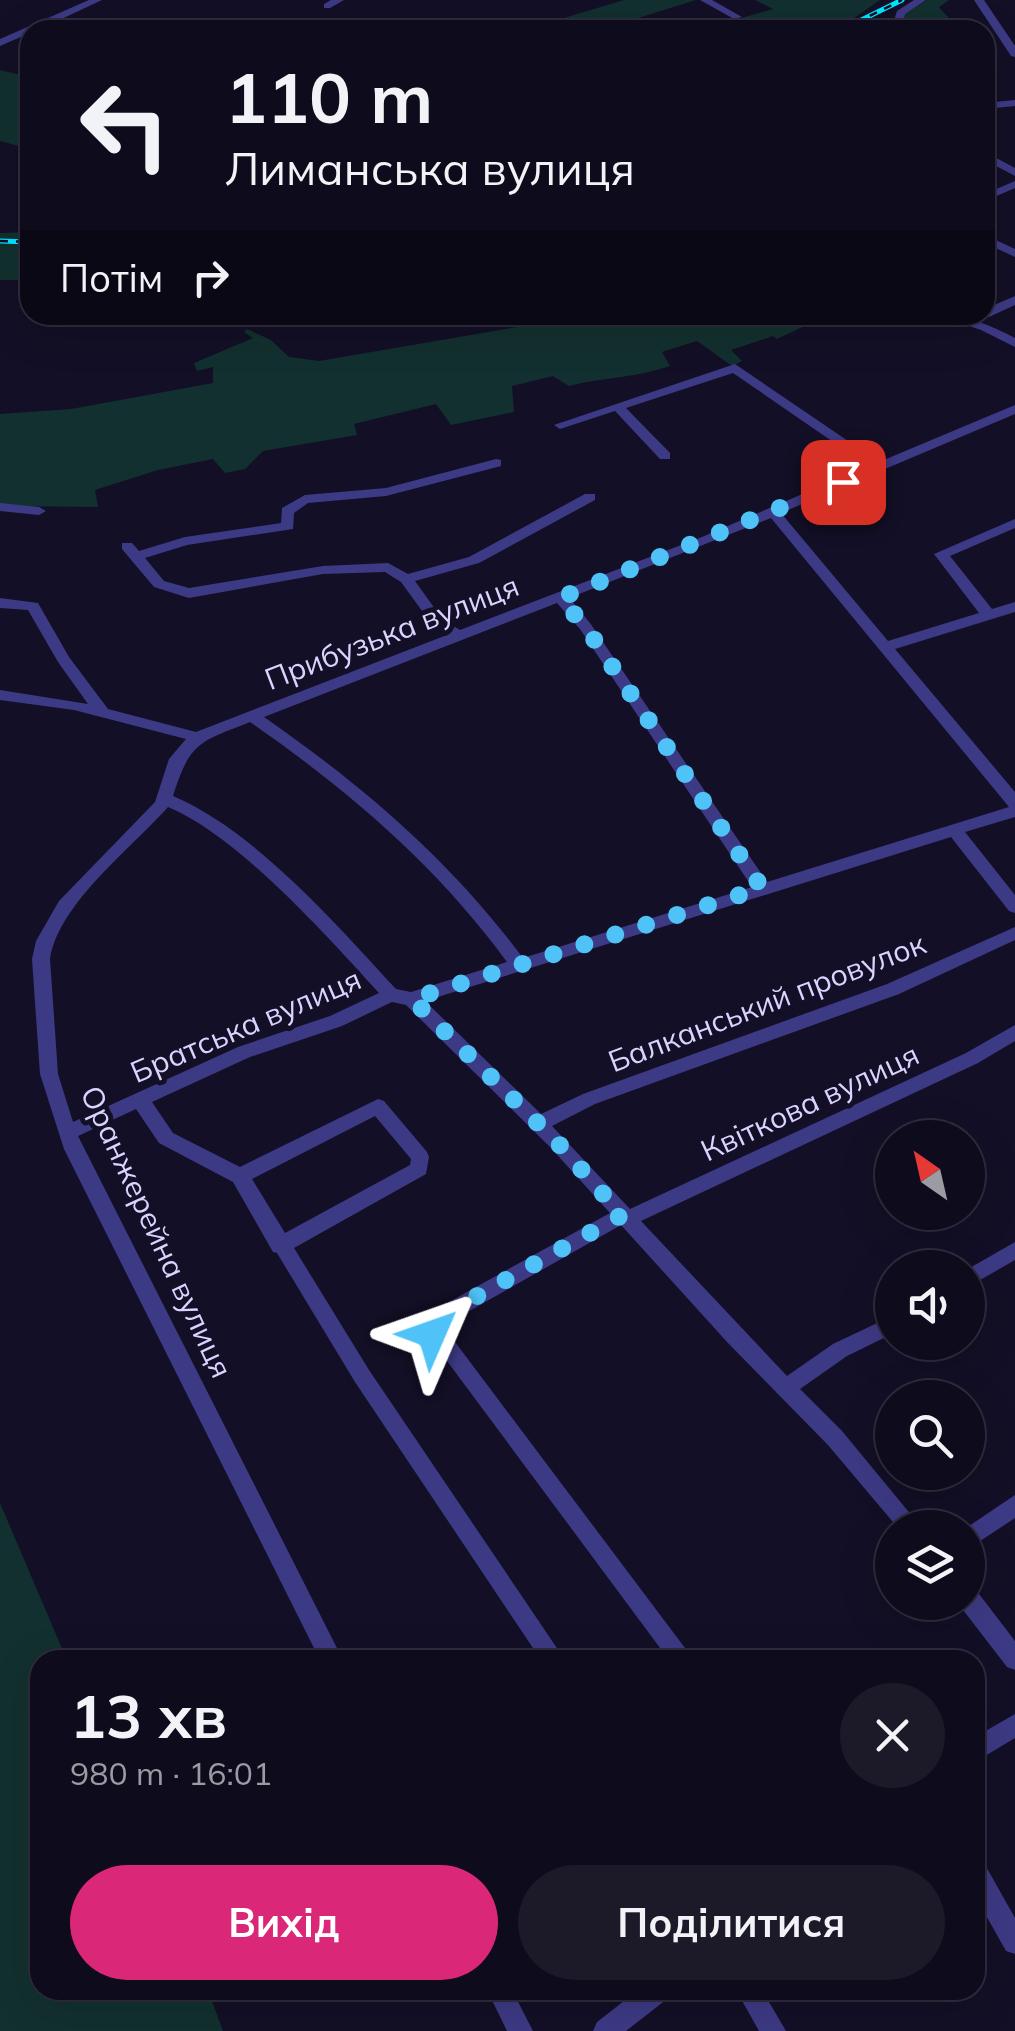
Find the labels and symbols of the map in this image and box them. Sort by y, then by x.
pin [801,440,886,525]
street label: Прибузька вулиця [259,566,524,698]
street label: Балканський провулок [603,924,931,1080]
street label: Братська вулиця [125,959,367,1091]
street label: Квіткова вулиця [694,1035,925,1169]
street label: Оранжерейна вулиця [73,1080,241,1384]
north arrow [875,1120,985,1230]
position arrow [380,1282,484,1386]

